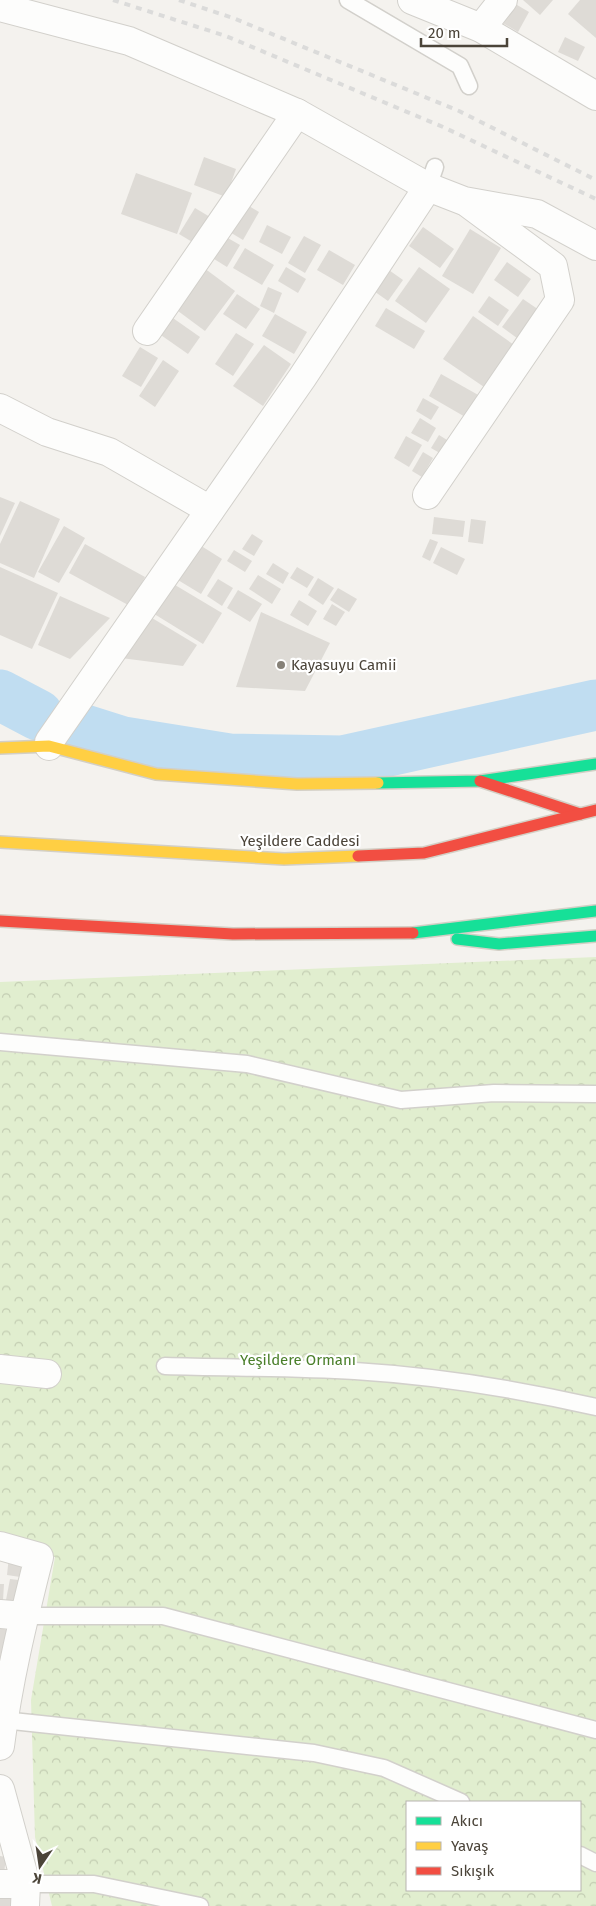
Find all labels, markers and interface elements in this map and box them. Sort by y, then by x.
scale bar [421,15,507,47]
text: 20 m [428,24,461,42]
place label: Kayasuyu Camii [291,656,396,674]
marker: Kayasuyu Camii [275,659,287,671]
street label: Yeşildere Caddesi [240,832,360,850]
park label: Yeşildere Ormanı [240,1351,356,1369]
legend [406,1801,581,1891]
text: Akıcı [451,1812,483,1830]
text: Yavaş [451,1837,488,1855]
north arrow [15,1841,65,1891]
text: Sıkışık [451,1862,495,1880]
text: K [30,1869,43,1887]

